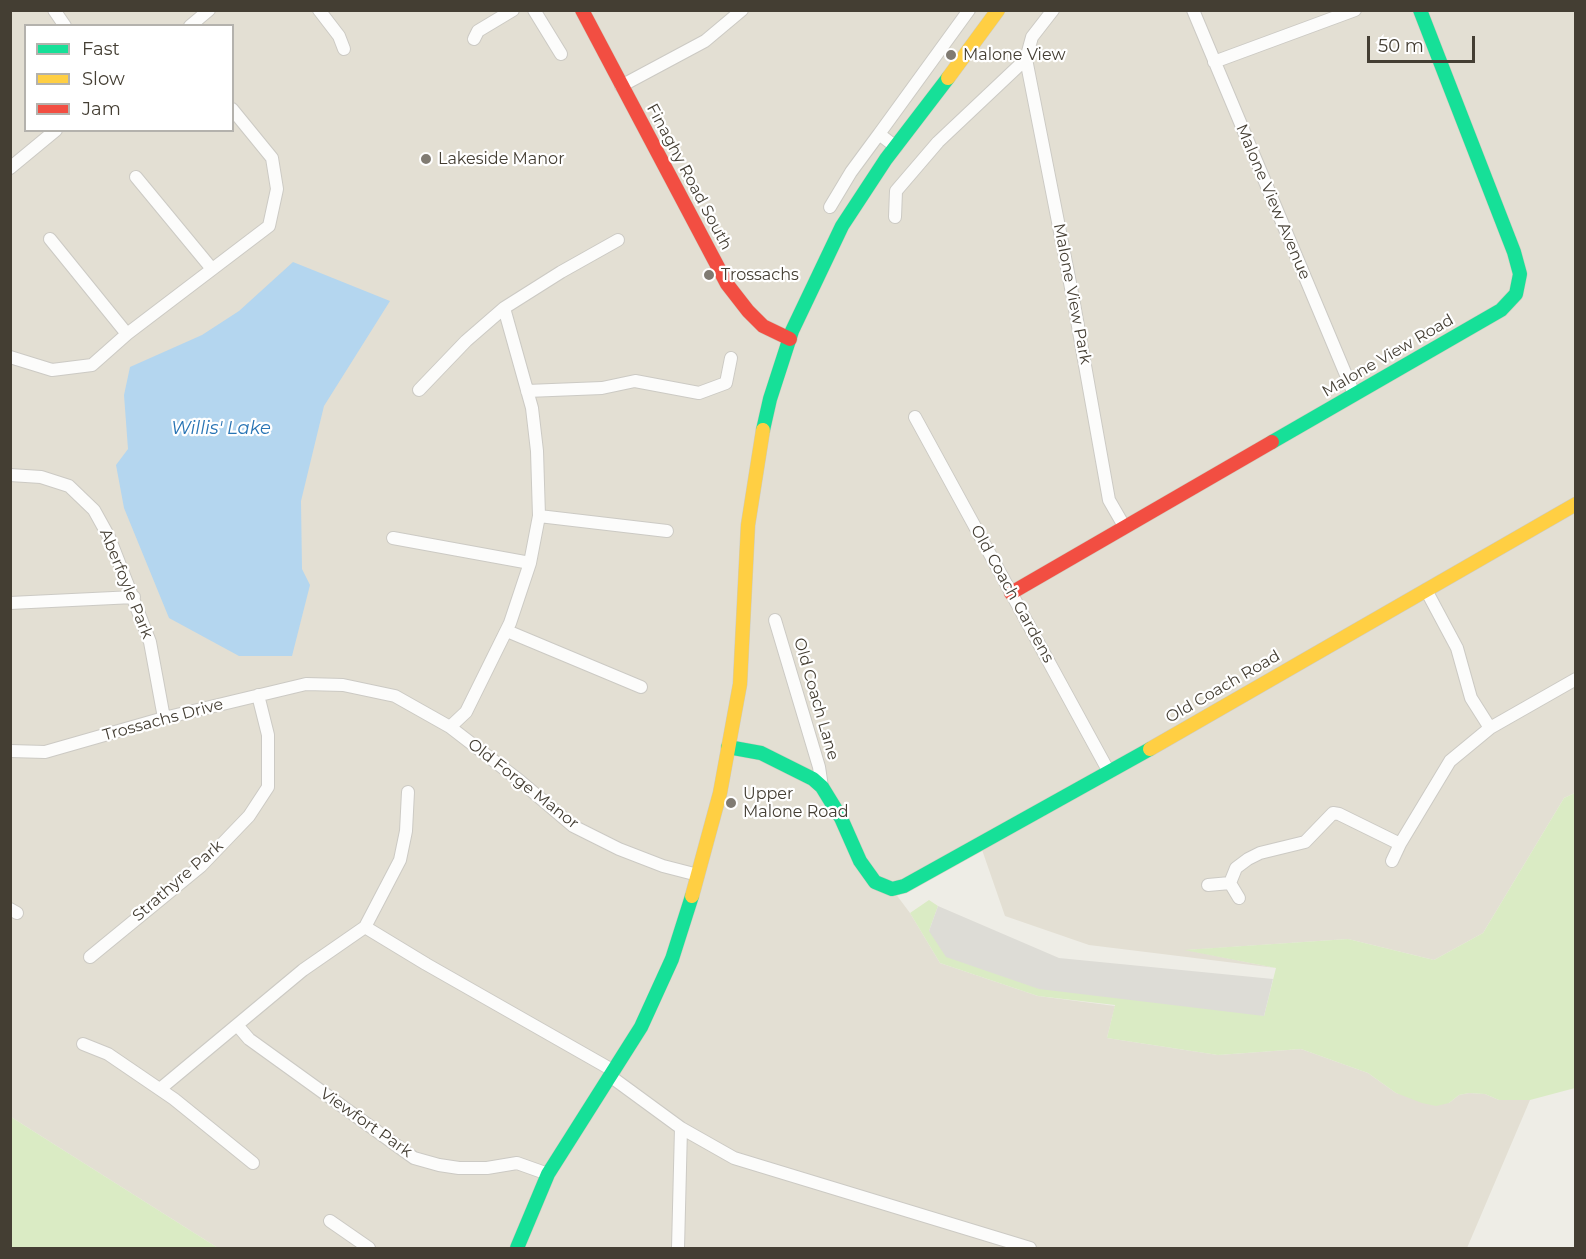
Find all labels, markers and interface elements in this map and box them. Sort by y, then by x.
legend [24,24,234,132]
scale bar [1370,24,1478,62]
text: 50 m [1378,35,1424,57]
text: Fast [82,38,120,60]
place label: Malone View [963,45,1065,65]
marker: Malone View [944,48,958,62]
text: Slow [82,68,125,90]
text: Jam [82,98,121,120]
street label: Finaghy Road South [642,101,736,253]
street label: Malone View Avenue [1232,121,1314,283]
place label: Lakeside Manor [438,149,565,169]
marker: Lakeside Manor [419,152,433,166]
street label: Malone View Park [1049,222,1095,366]
place label: Trossachs [721,265,799,285]
marker: Trossachs [702,268,716,282]
street label: Malone View Road [1319,311,1457,401]
water label: Willis' Lake [171,418,271,440]
street label: Old Coach Gardens [966,522,1058,666]
street label: Aberfoyle Park [95,526,157,642]
street label: Old Coach Lane [789,636,843,762]
street label: Old Coach Road [1162,646,1284,728]
street label: Trossachs Drive [101,695,225,745]
street label: Old Forge Manor [464,735,582,833]
place label: Upper Malone Road [743,784,849,822]
marker: Upper Malone Road [724,796,738,810]
street label: Strathyre Park [129,836,227,926]
street label: Viewfort Park [316,1084,416,1162]

